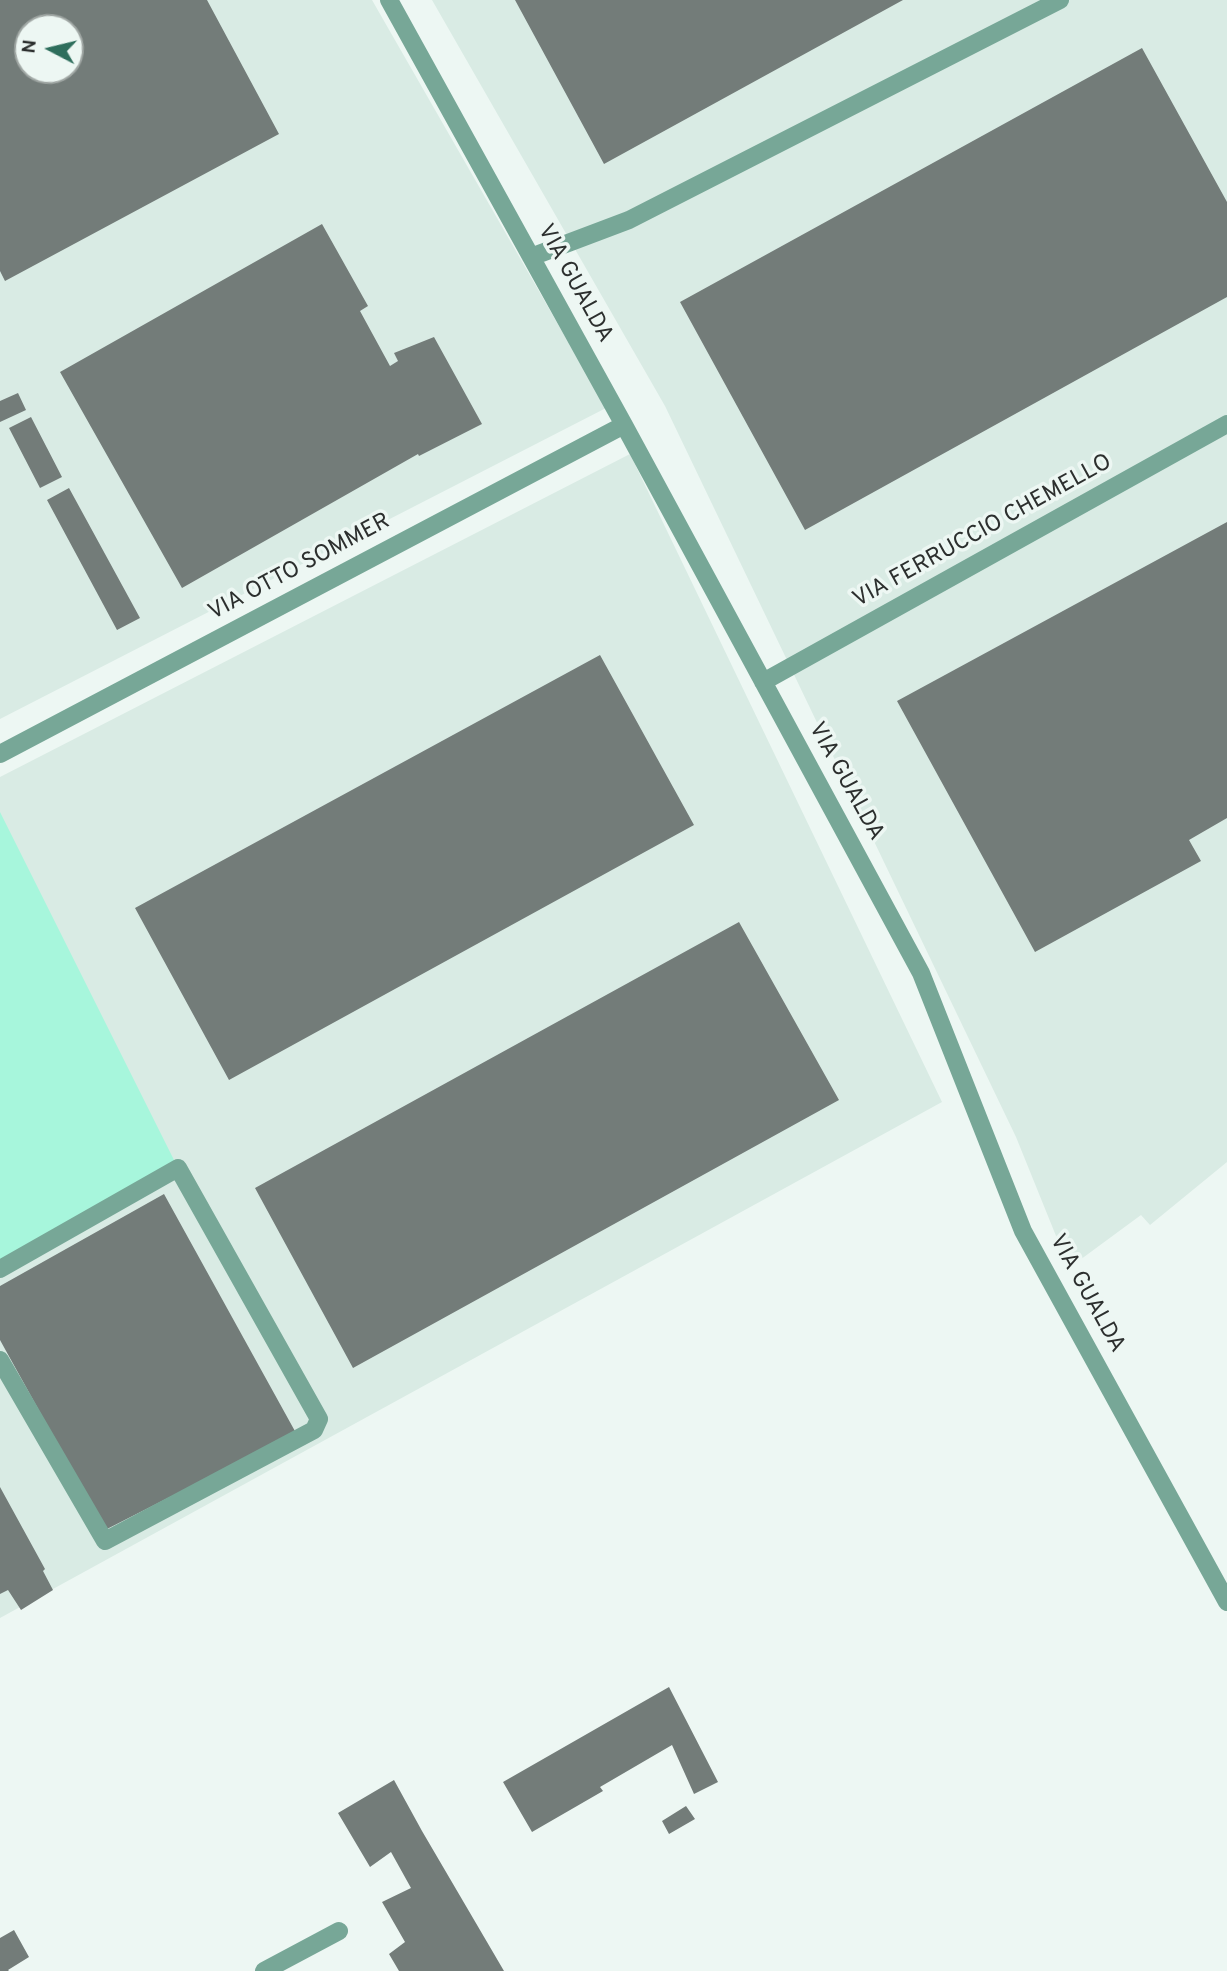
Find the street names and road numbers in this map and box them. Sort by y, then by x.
street label: VIA GUALDA [530,220,618,348]
street label: VIA FERRUCCIO CHEMELLO [849,449,1117,615]
street label: VIA OTTO SOMMER [204,508,396,628]
street label: VIA GUALDA [801,718,889,846]
street label: VIA GUALDA [1042,1230,1130,1358]

